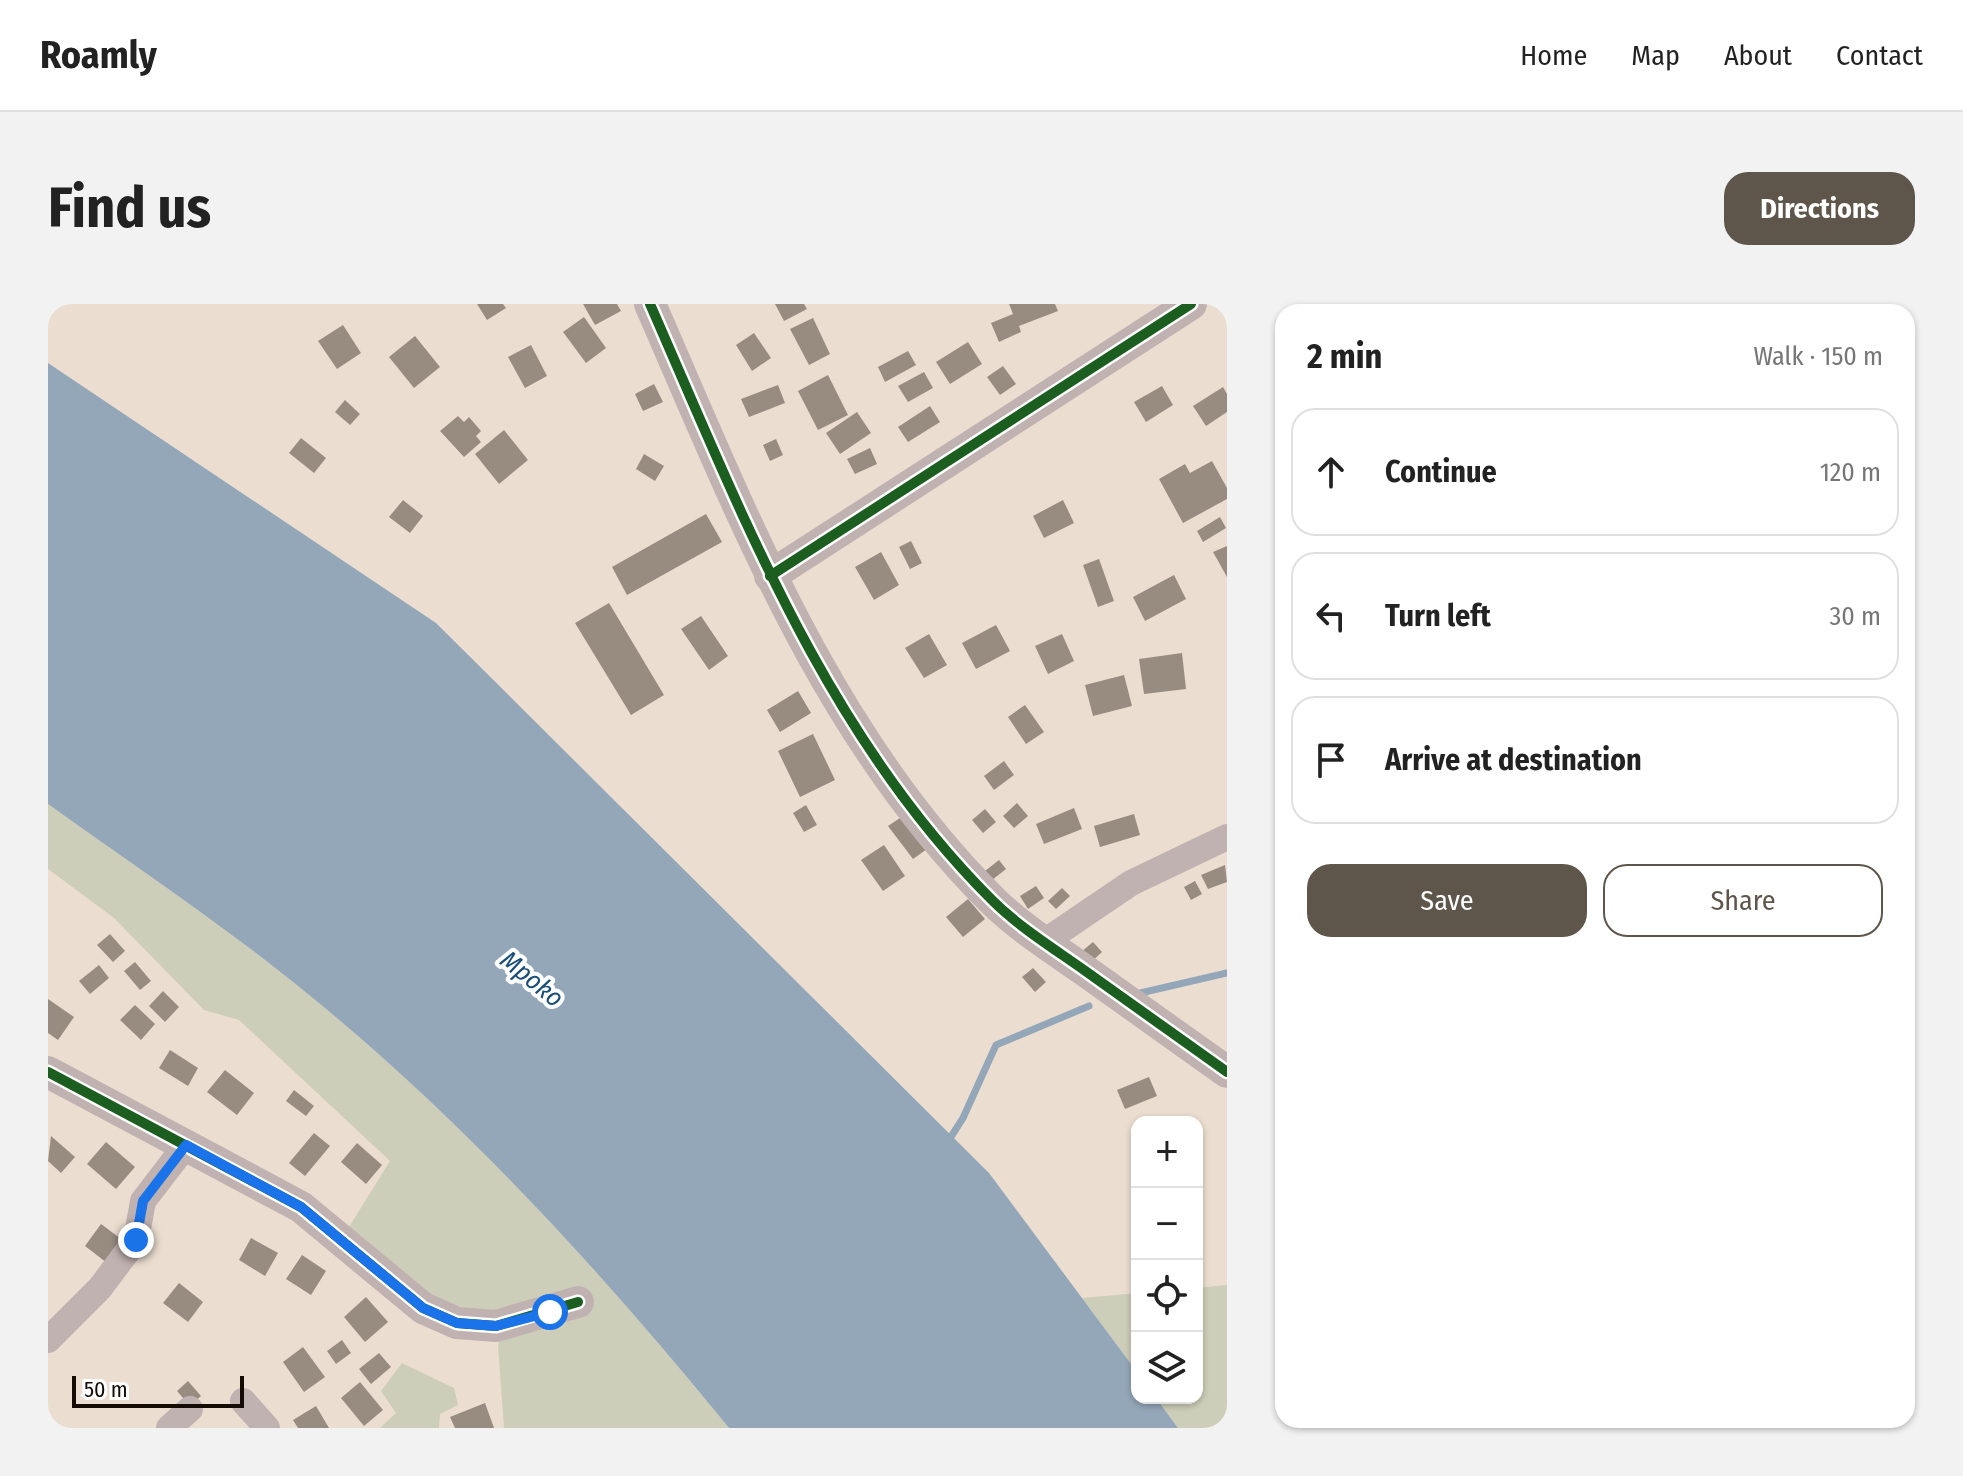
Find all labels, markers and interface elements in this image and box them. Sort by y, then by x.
text: Roamly [40,32,157,78]
text: Home [1520,39,1587,72]
text: Map [1631,39,1680,72]
text: About [1724,39,1792,72]
text: Contact [1836,39,1923,72]
button: Directions [1724,172,1915,245]
text: Find us [48,175,211,242]
text: 2 min [1307,336,1382,377]
text: Walk · 150 m [1753,341,1883,372]
icon: ahead [1309,450,1353,494]
text: Continue [1385,454,1497,490]
text: 120 m [1820,457,1881,488]
icon: left [1309,594,1353,638]
text: Turn left [1385,598,1491,634]
text: 30 m [1830,601,1881,632]
icon: arrive [1309,738,1353,782]
text: Arrive at destination [1385,742,1642,778]
button: Save [1307,864,1587,937]
button: Share [1603,864,1883,937]
water label: Mpoko [494,944,570,1014]
map controls [1131,1116,1203,1404]
button: + [1131,1116,1203,1188]
button: − [1131,1188,1203,1260]
route end [118,1222,154,1258]
button: locate [1131,1260,1203,1332]
route start [532,1294,568,1330]
button: layers [1131,1332,1203,1404]
scale bar [72,1372,244,1408]
text: 50 m [84,1376,128,1403]

